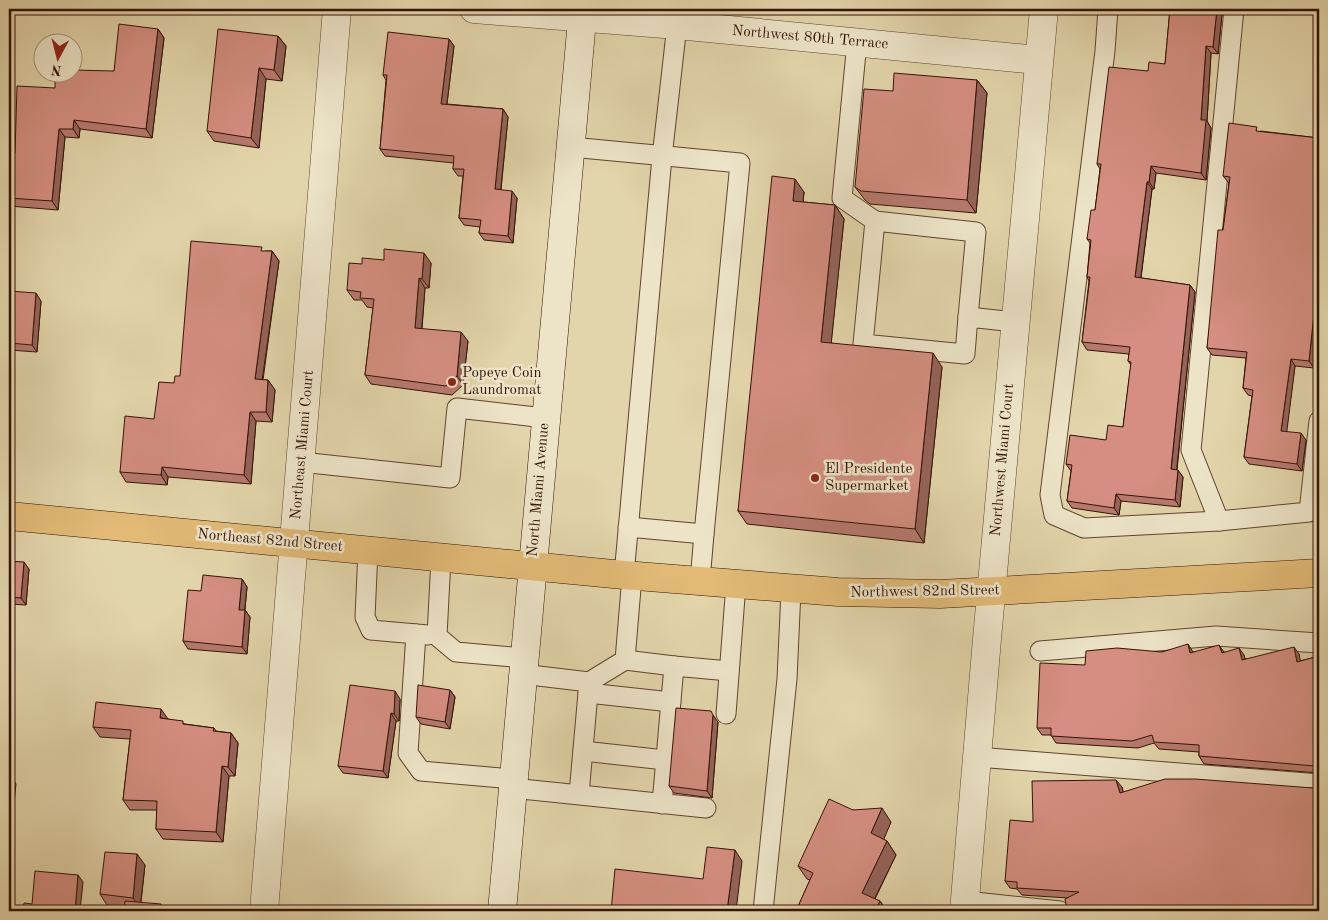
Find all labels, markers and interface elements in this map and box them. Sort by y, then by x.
street label: Northwest 80th Terrace [731,24,889,52]
north arrow [32,32,82,82]
text: N [50,62,63,78]
place label: Popeye Coin Laundromat [462,366,542,398]
street label: Northeast Miami Court [289,370,317,520]
marker: Popeye Coin Laundromat [446,376,458,388]
street label: Northwest Miami Court [989,383,1017,537]
street label: North Miami Avenue [526,422,552,558]
place label: El Presidente Supermarket [825,462,912,494]
marker: El Presidente Supermarket [809,472,821,484]
street label: Northeast 82nd Street [197,527,343,555]
street label: Northwest 82nd Street [850,583,1000,601]

